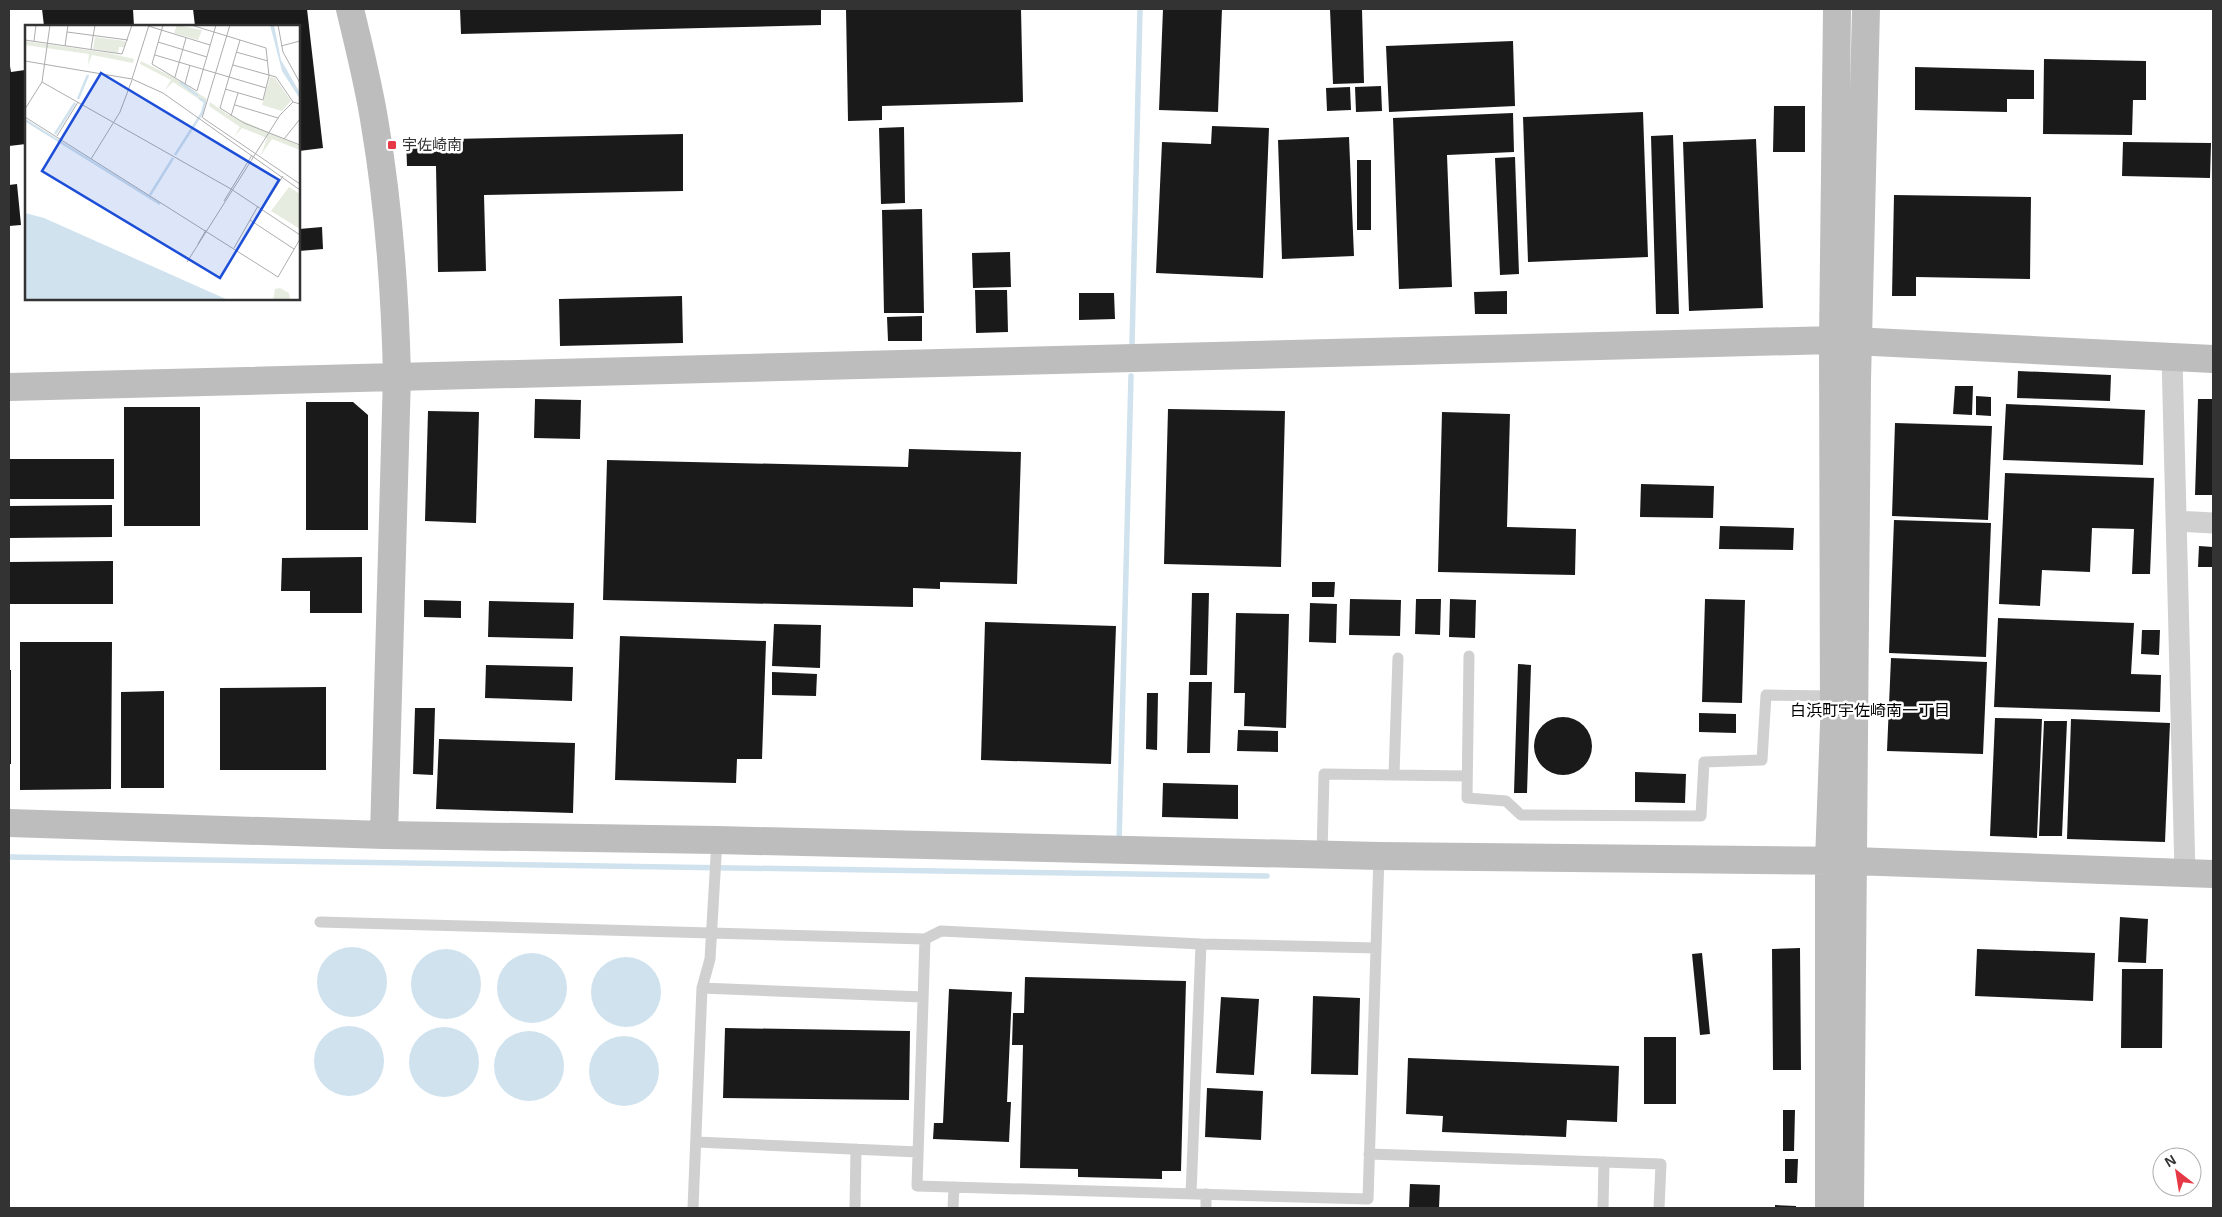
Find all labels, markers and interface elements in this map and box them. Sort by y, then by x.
inset map [25,25,300,300]
place label: 宇佐崎南 [402,136,462,153]
marker: 宇佐崎南 [386,139,398,151]
district label: 白浜町宇佐崎南一丁目 [1790,702,1950,719]
north arrow [2152,1147,2202,1197]
text: N [2162,1151,2179,1170]

